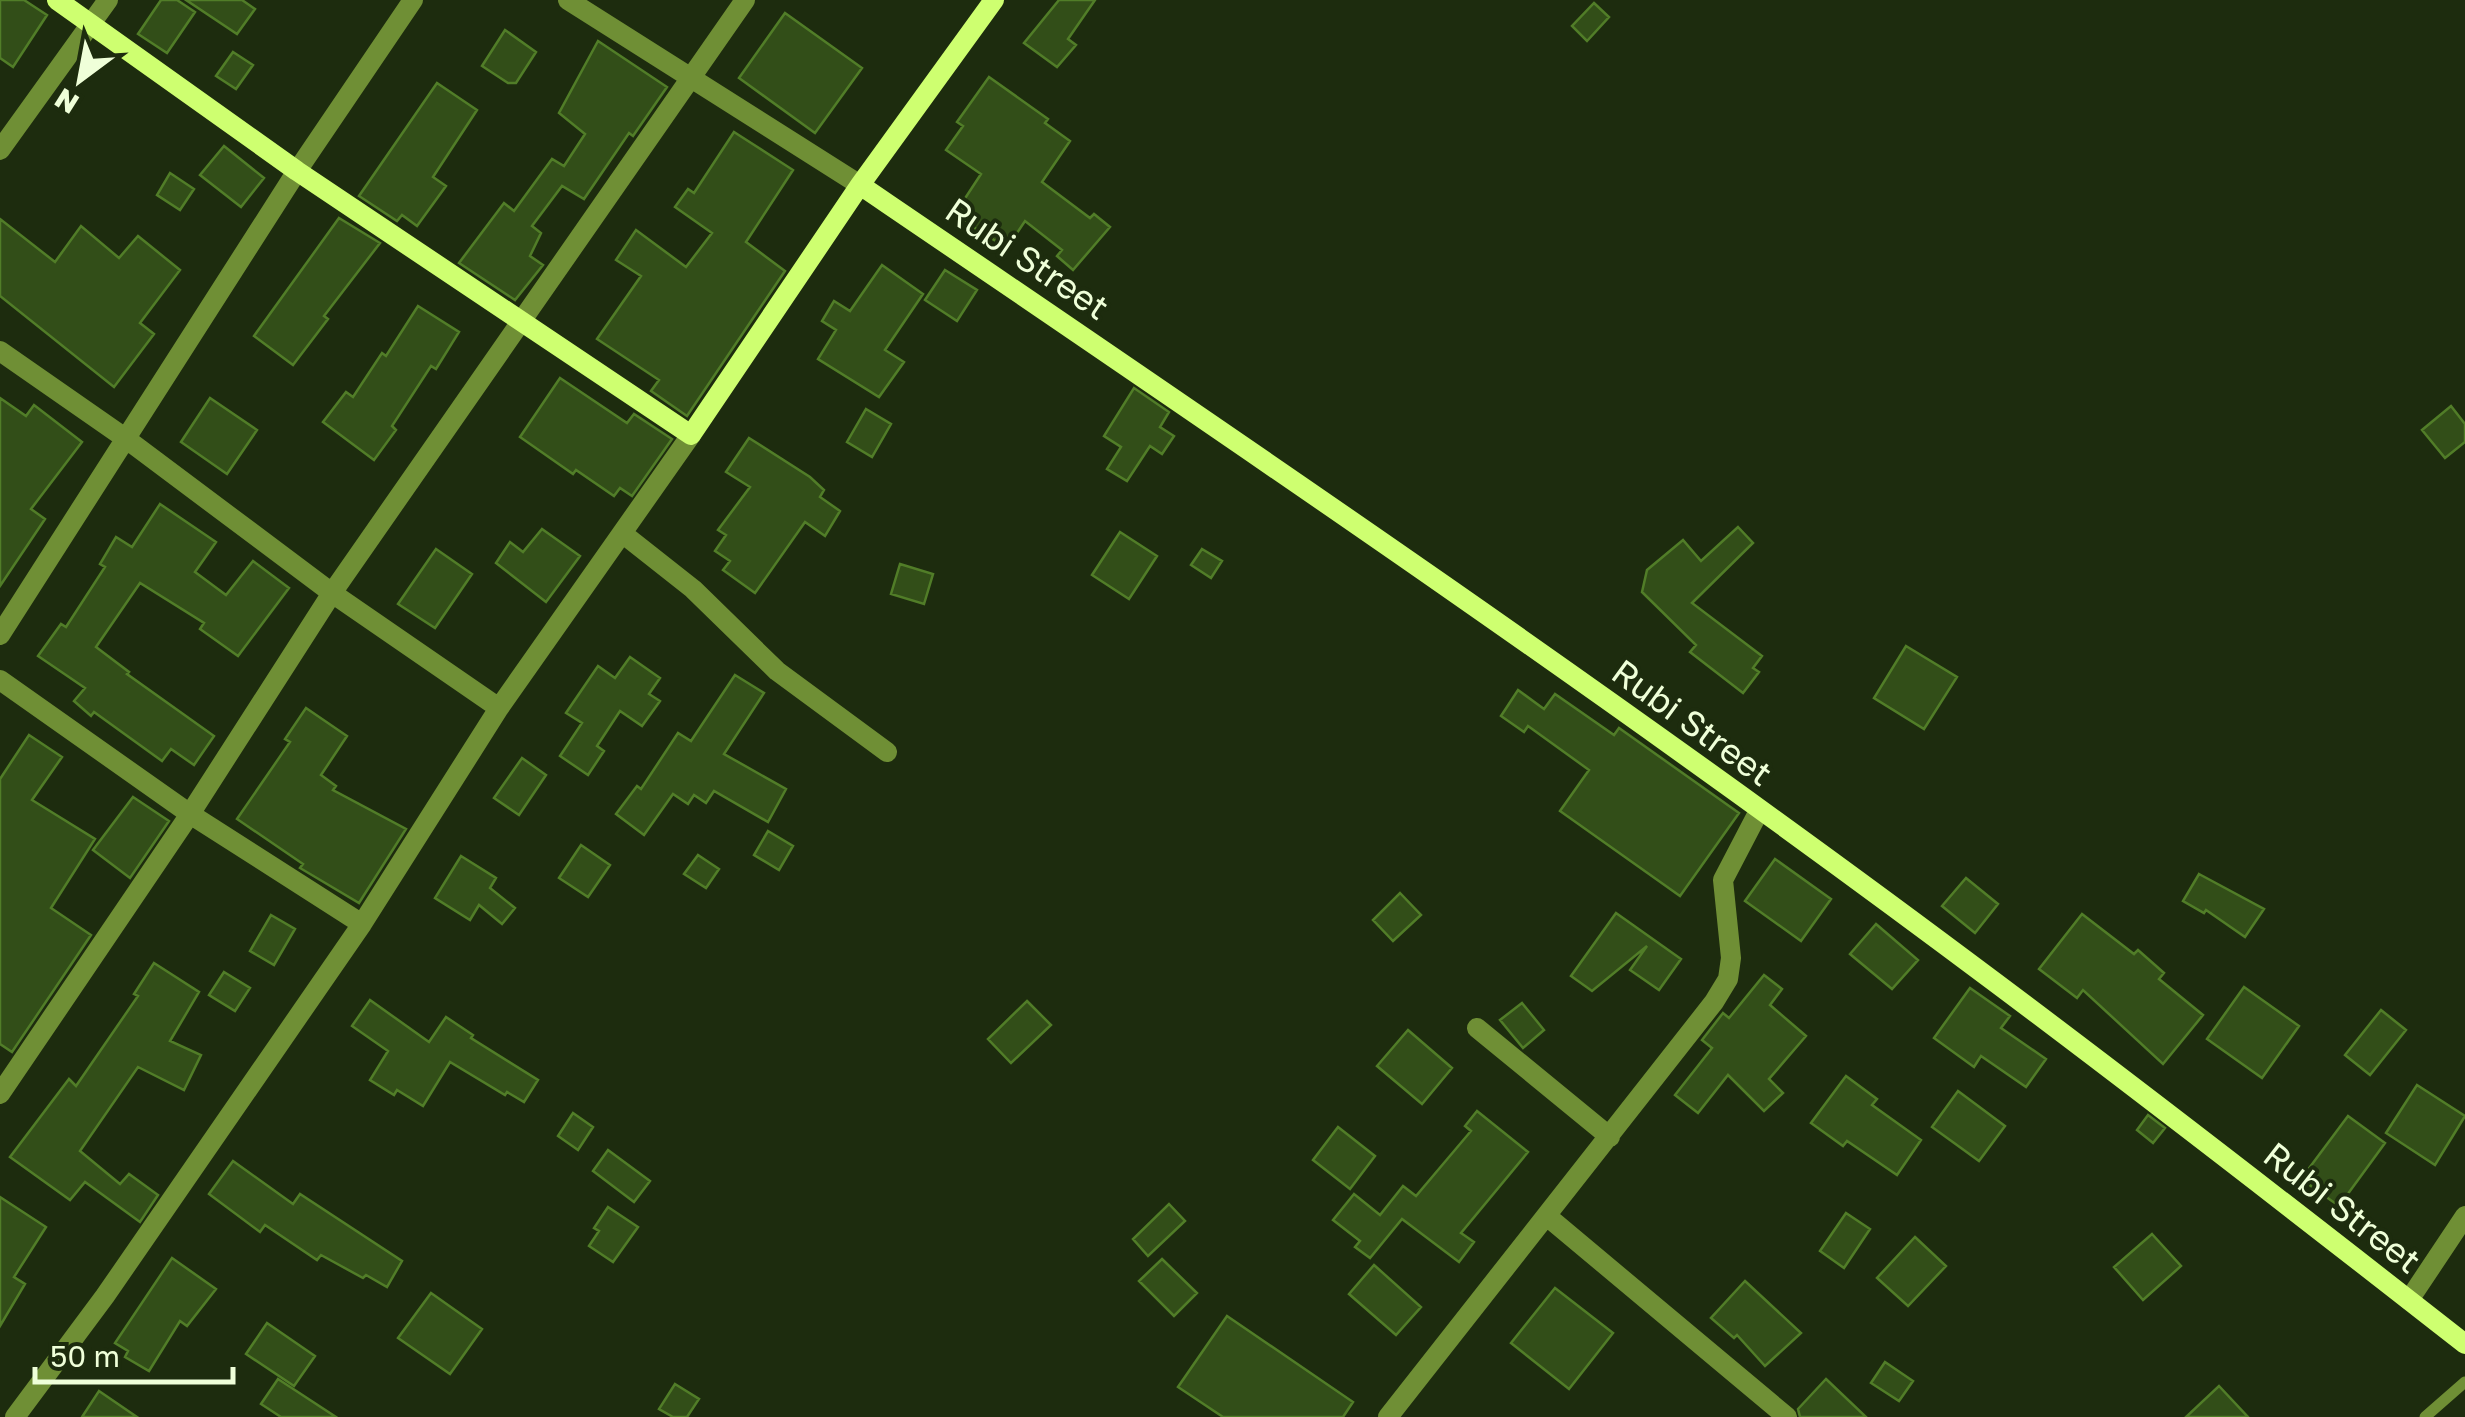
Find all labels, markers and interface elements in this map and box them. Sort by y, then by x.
north arrow [30,30,130,130]
text: N [49,82,84,121]
street label: Rubi Street [938,188,1117,328]
street label: Rubi Street [1604,650,1781,794]
street label: Rubi Street [2256,1133,2429,1281]
scale bar [35,1322,232,1384]
text: 50 m [50,1338,120,1374]

